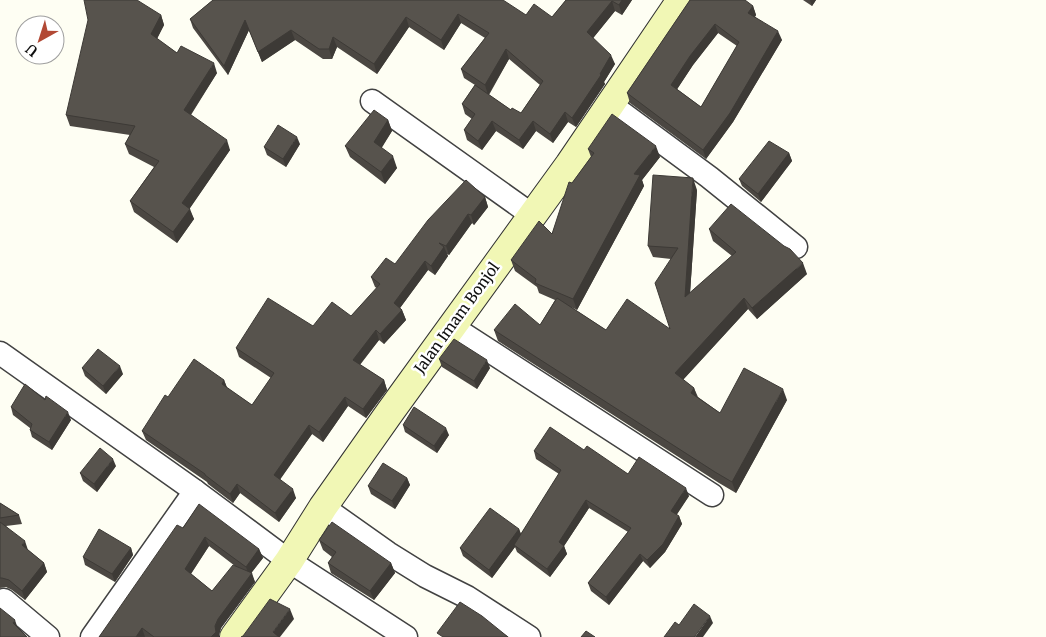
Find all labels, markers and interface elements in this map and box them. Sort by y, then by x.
north arrow [15,15,65,65]
text: U [22,39,42,60]
street label: Jalan Imam Bonjol [409,258,504,378]

